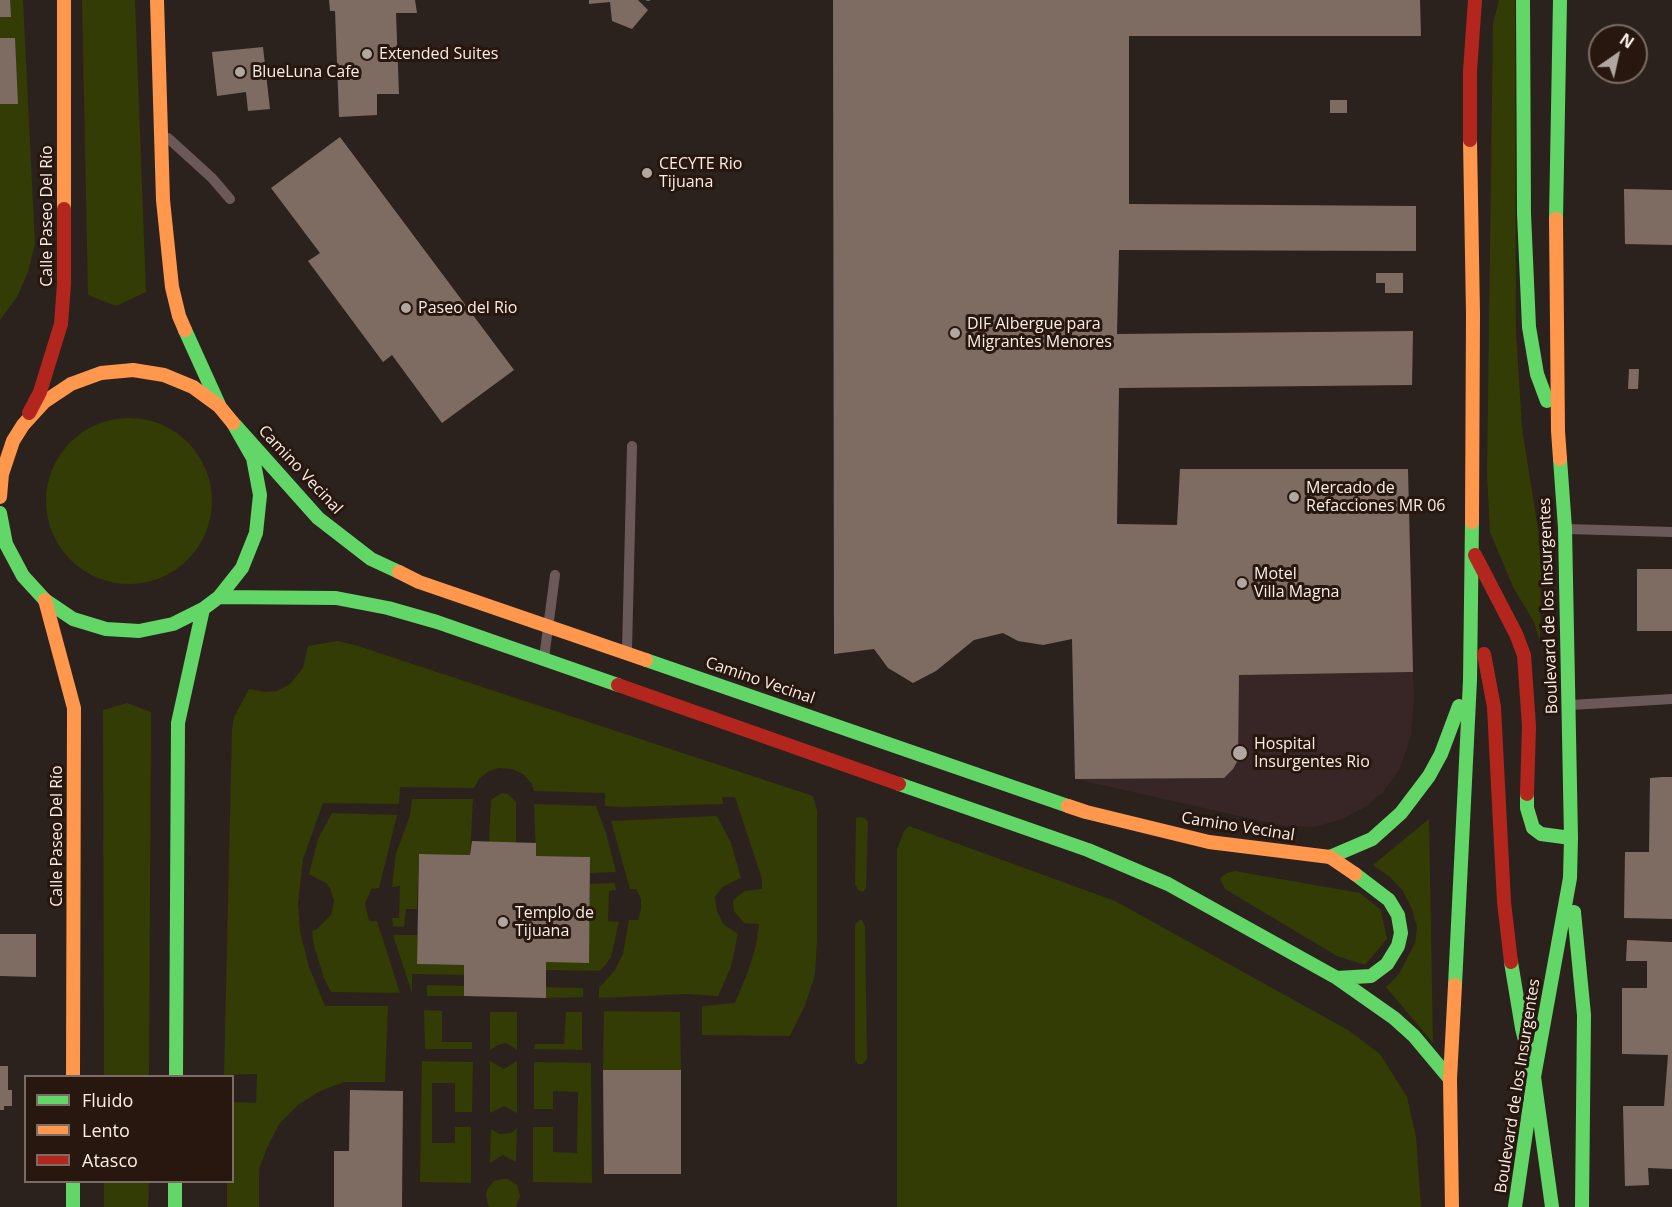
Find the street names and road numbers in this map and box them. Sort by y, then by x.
street label: Calle Paseo Del Río [37,145,57,287]
street label: Camino Vecinal [254,422,346,518]
street label: Boulevard de los Insurgentes [1536,497,1562,715]
street label: Camino Vecinal [703,653,817,709]
street label: Calle Paseo Del Río [47,765,67,907]
street label: Camino Vecinal [1180,809,1296,845]
street label: Boulevard de los Insurgentes [1492,978,1544,1194]

